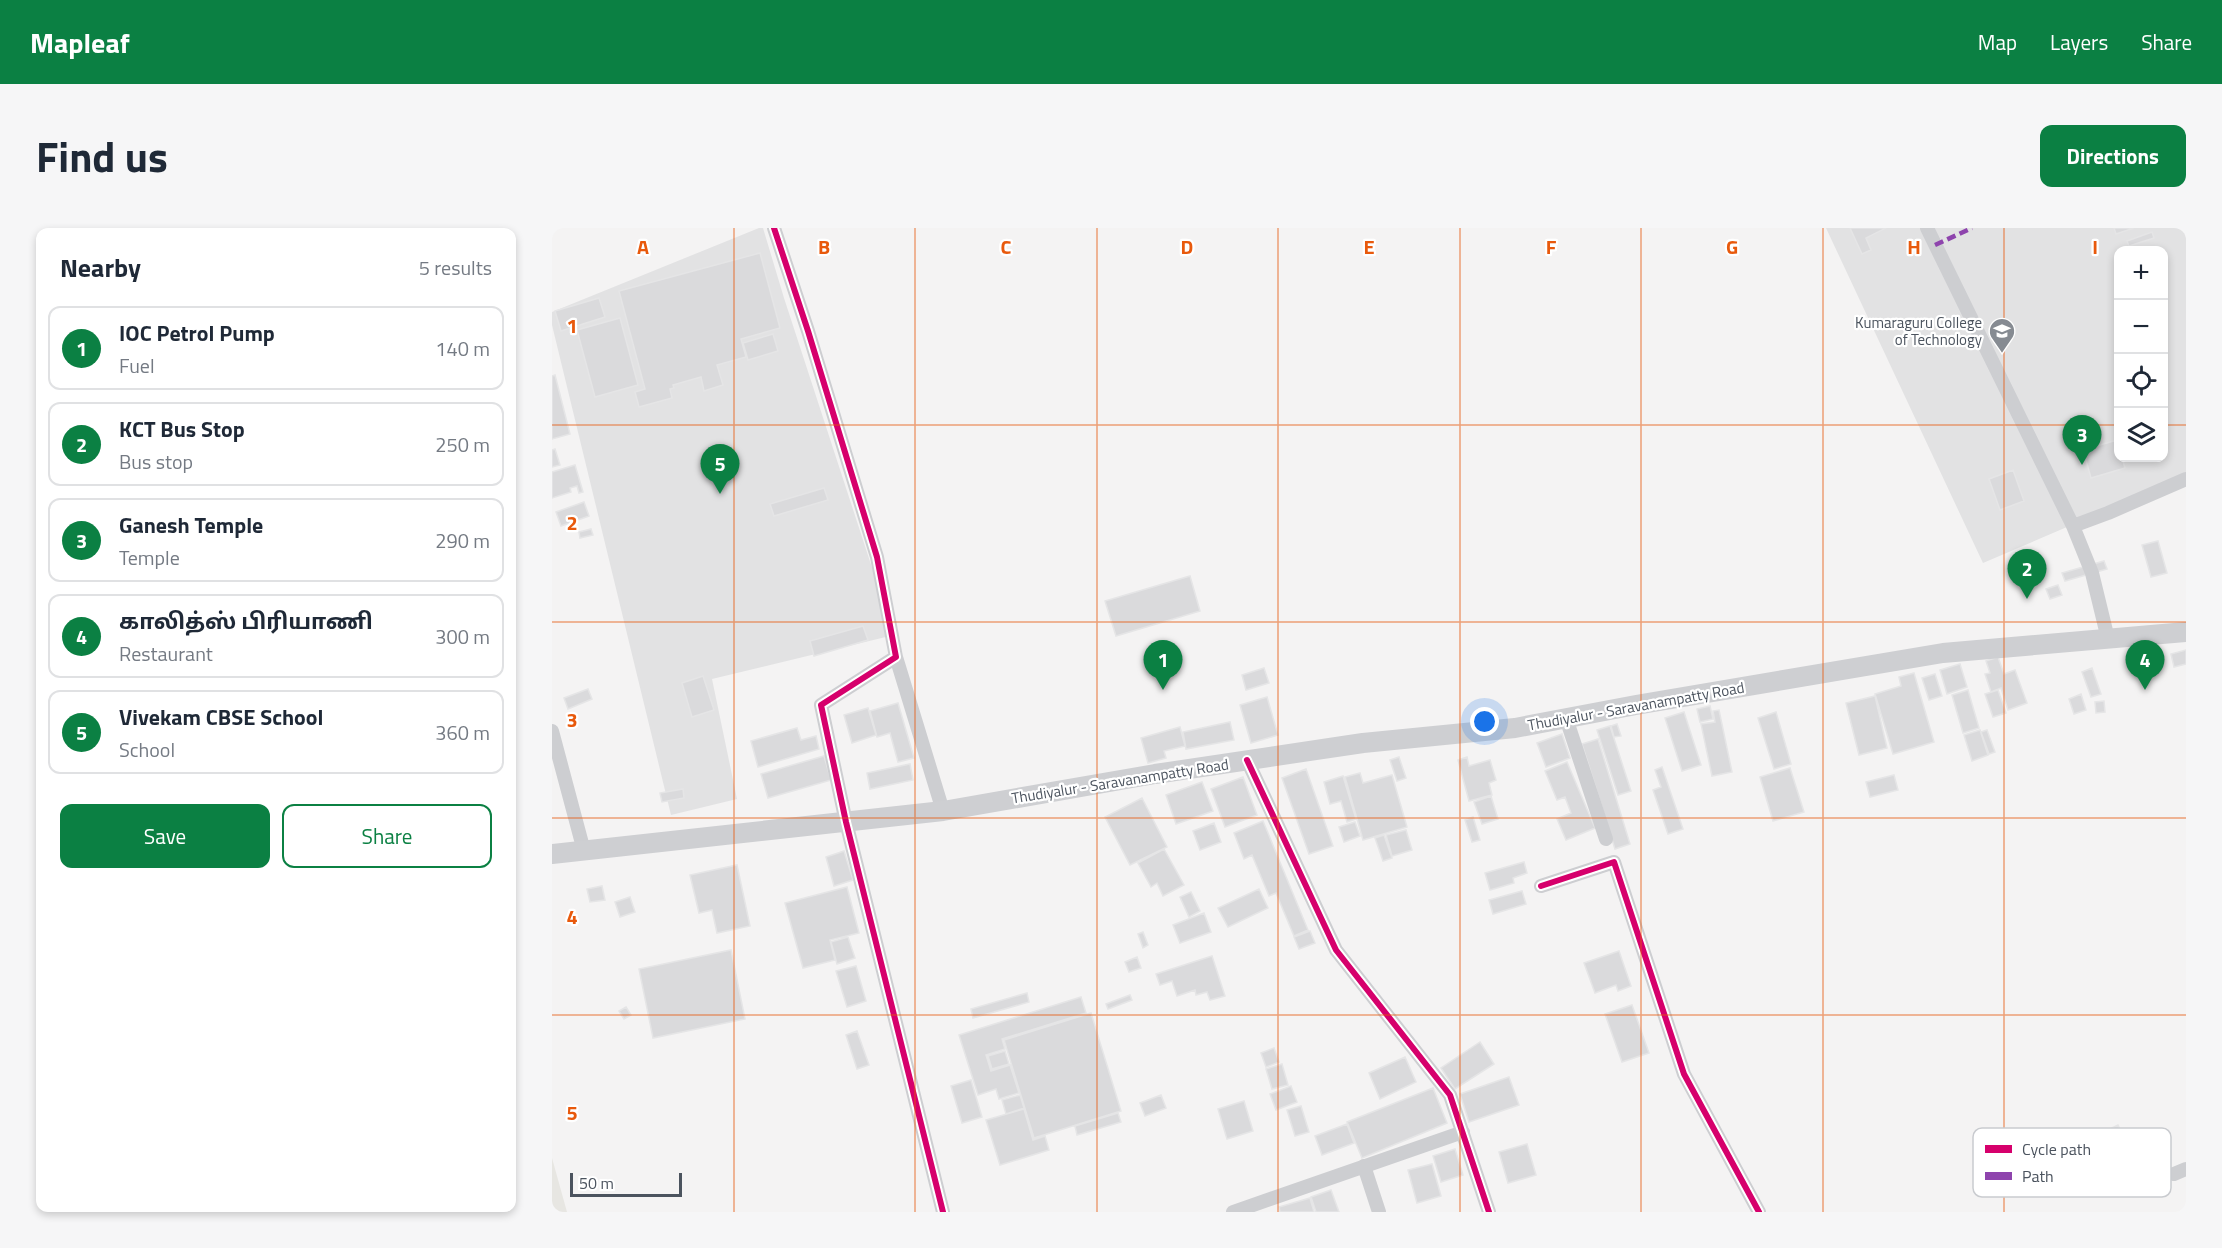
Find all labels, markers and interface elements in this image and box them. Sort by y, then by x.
text: Mapleaf [30,21,130,64]
text: Map [1978,26,2017,58]
text: Layers [2050,26,2108,58]
text: Share [2141,26,2192,58]
text: Find us [36,124,168,188]
button: Directions [2040,125,2186,187]
text: A [637,231,649,262]
text: B [818,231,830,262]
text: C [1001,231,1012,262]
text: D [1181,231,1193,262]
text: E [1363,231,1375,262]
text: F [1546,231,1557,262]
text: G [1726,231,1738,262]
text: H [1907,231,1921,262]
text: I [2092,231,2098,262]
map controls [2114,246,2168,462]
button: + [2114,246,2168,300]
text: Nearby [60,248,141,287]
text: 5 results [419,252,492,283]
button: − [2114,300,2168,354]
text: 1 [566,310,578,341]
place label: Kumaraguru College of Technology [1855,311,1982,351]
text: IOC Petrol Pump [119,316,275,350]
school or university icon: Kumaraguru College of Technology [1987,316,2017,354]
text: 1 [76,333,87,364]
text: 140 m [435,333,490,364]
text: Fuel [119,350,155,381]
button: locate [2114,354,2168,408]
button: layers [2114,408,2168,462]
text: KCT Bus Stop [119,412,245,446]
pin: 3 [2062,416,2102,465]
text: 2 [76,429,87,460]
text: 250 m [435,429,490,460]
pin: 5 [700,444,740,494]
text: Bus stop [119,446,193,477]
text: 2 [566,507,578,538]
text: Ganesh Temple [119,508,263,542]
text: 3 [76,525,87,556]
text: 290 m [435,525,490,556]
text: Temple [119,542,180,573]
pin: 2 [2008,550,2046,599]
text: காலித்ஸ் பிரியாணி [119,604,373,638]
text: 4 [76,621,87,652]
text: 300 m [435,621,490,652]
text: Restaurant [119,638,213,669]
pin: 1 [1144,640,1182,690]
pin: 4 [2126,640,2164,690]
street label: Thudiyalur - Saravanampatty Road [1526,676,1746,736]
text: Vivekam CBSE School [119,700,323,734]
text: 3 [566,704,578,735]
your location [1470,707,1499,736]
text: 5 [76,717,87,748]
text: 360 m [435,717,490,748]
text: School [119,734,175,765]
street label: Thudiyalur - Saravanampatty Road [1010,752,1230,810]
button: Save [60,804,270,868]
button: Share [282,804,492,868]
text: 4 [566,901,578,932]
text: 5 [566,1097,578,1128]
legend [1973,1128,2171,1197]
text: Cycle path [2022,1137,2091,1161]
text: Path [2022,1164,2054,1188]
scale bar [570,1170,682,1198]
text: 50 m [579,1171,614,1195]

